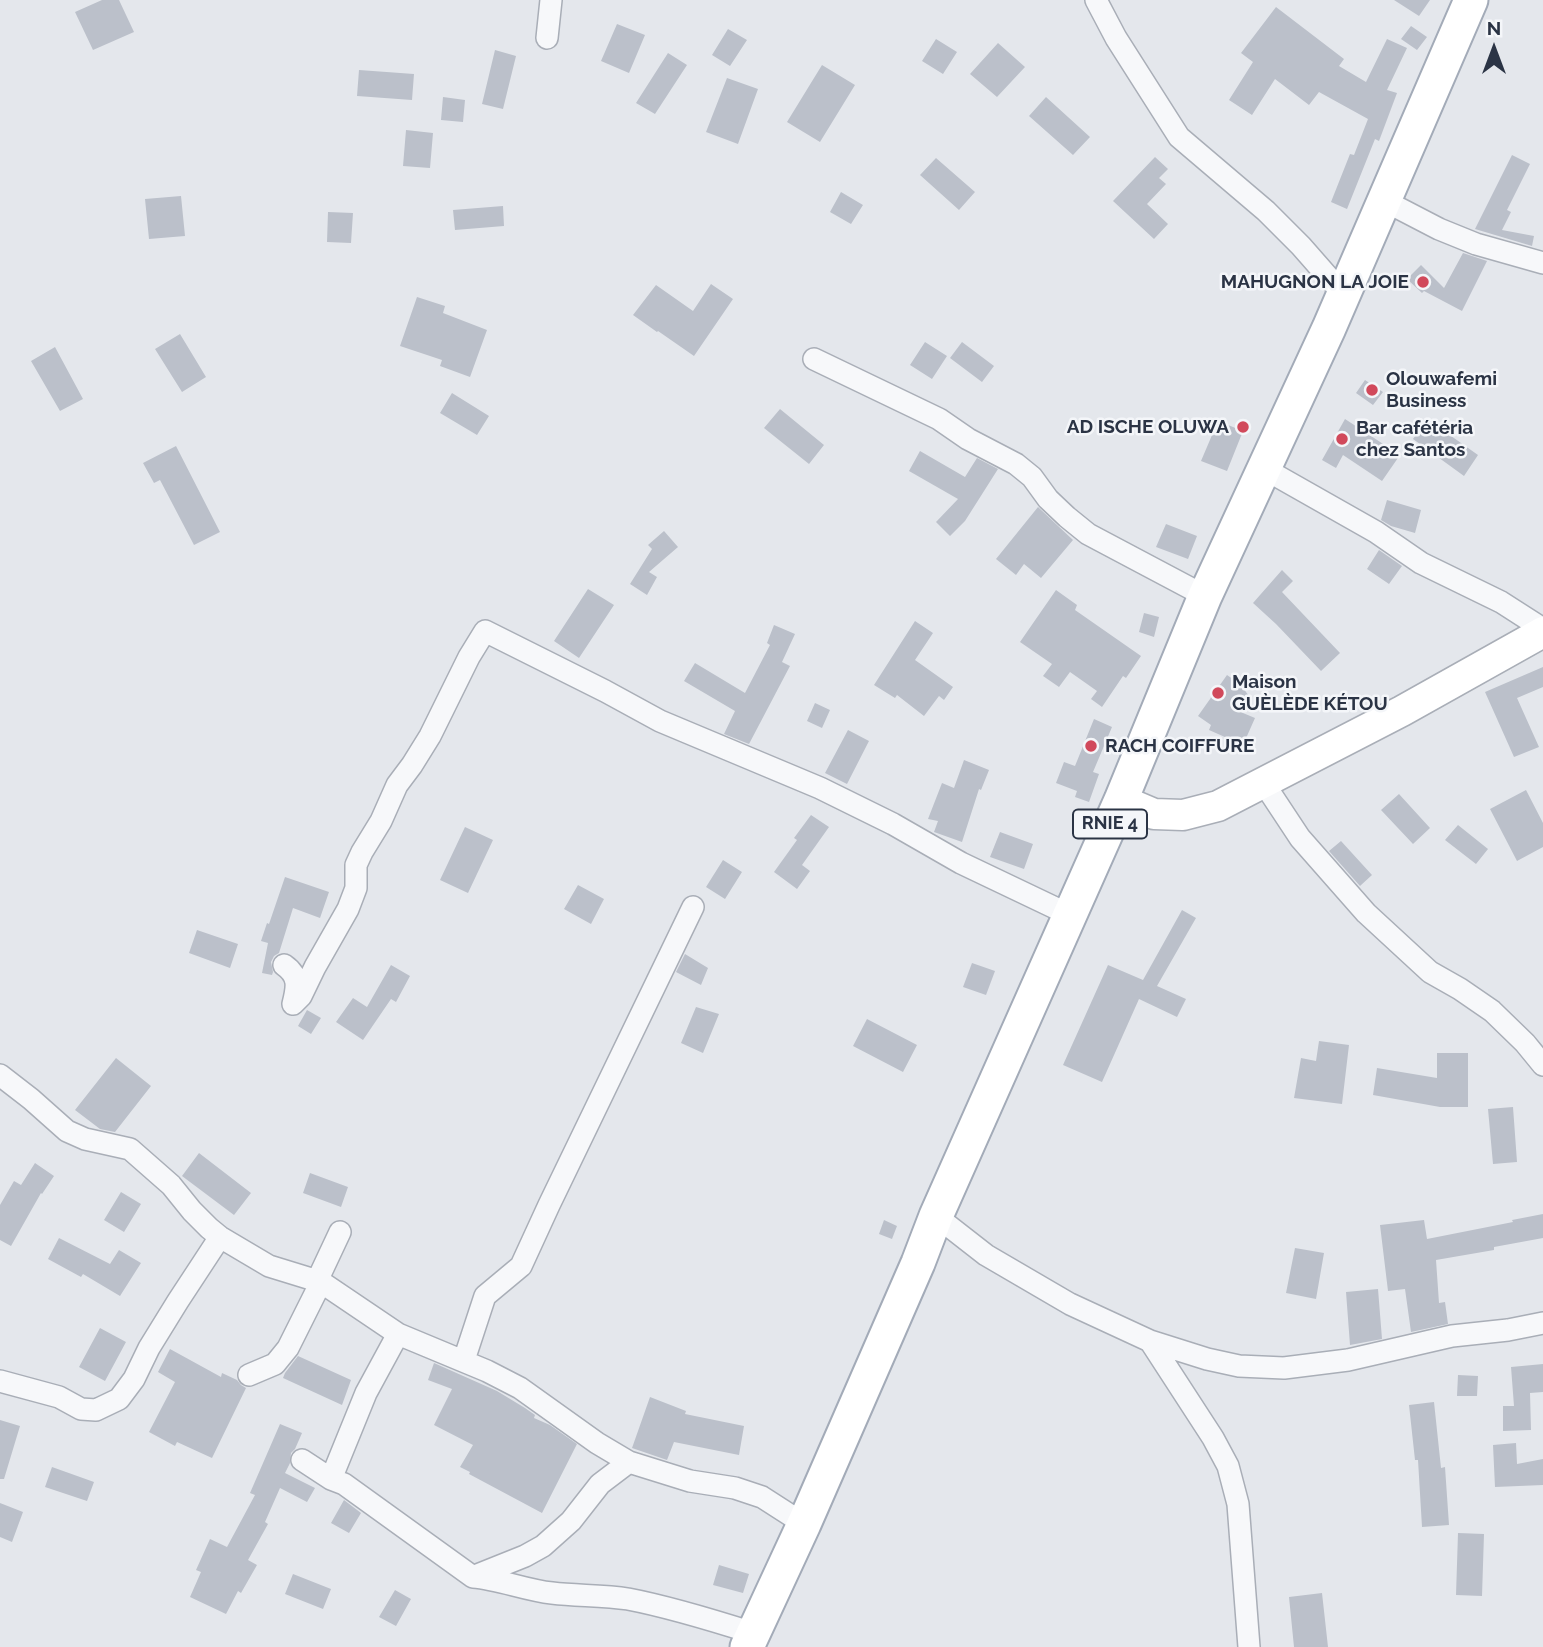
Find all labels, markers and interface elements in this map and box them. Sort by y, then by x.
north arrow [1459,14,1529,84]
text: N [1487,17,1501,39]
place label: MAHUGNON LA JOIE [1221,271,1409,293]
marker: MAHUGNON LA JOIE [1415,274,1431,290]
place label: Olouwafemi Business [1386,368,1497,412]
marker: Olouwafemi Business [1364,382,1380,398]
place label: AD ISCHE OLUWA [1067,416,1229,438]
place label: Bar cafétéria chez Santos [1356,417,1473,461]
marker: AD ISCHE OLUWA [1235,419,1251,435]
marker: Bar cafétéria chez Santos [1334,431,1350,447]
place label: Maison GUÈLÈDE KÉTOU [1232,671,1388,715]
marker: Maison GUÈLÈDE KÉTOU [1210,685,1226,701]
place label: RACH COIFFURE [1105,735,1254,757]
marker: RACH COIFFURE [1083,738,1099,754]
road number: RNIE 4 [1073,810,1147,838]

